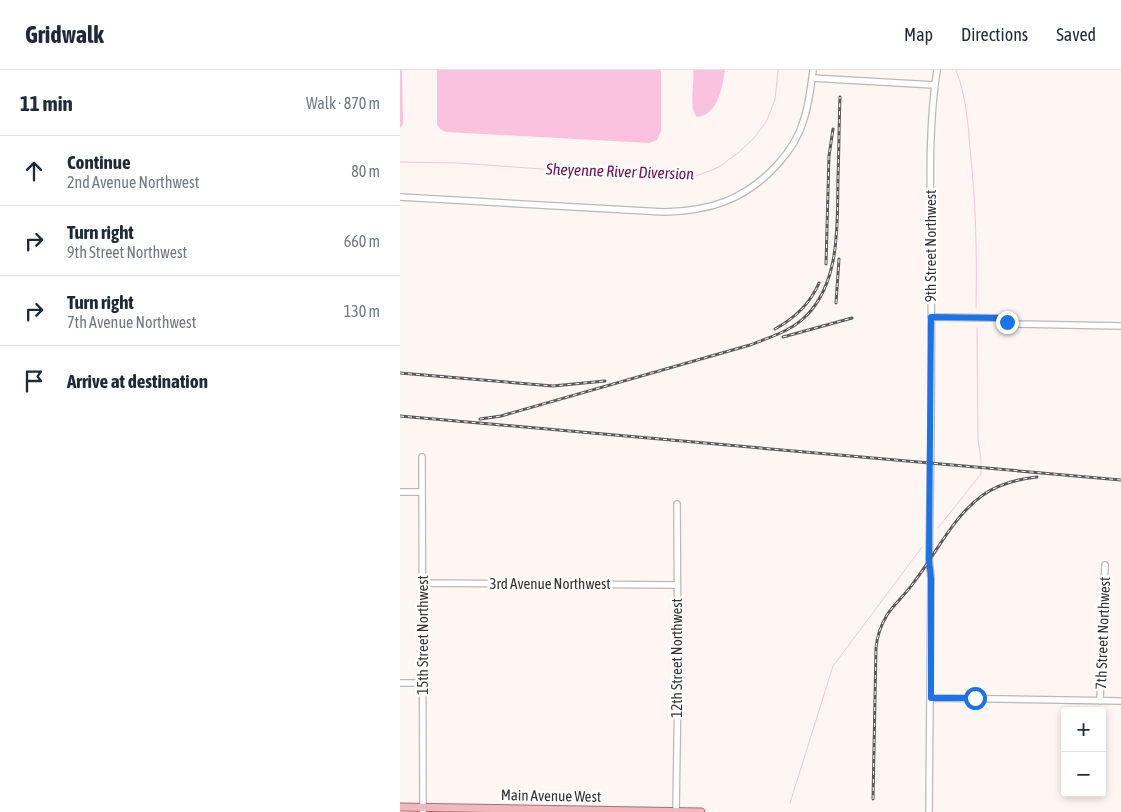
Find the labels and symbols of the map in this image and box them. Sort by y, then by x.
water label: Sheyenne River Diversion [545,159,695,184]
street label: 9th Street Northwest [922,190,939,302]
route end [996,311,1019,334]
street label: 15th Street Northwest [414,575,431,695]
street label: 3rd Avenue Northwest [489,575,611,592]
street label: 7th Street Northwest [1092,576,1113,690]
street label: 12th Street Northwest [668,598,685,718]
route start [964,687,987,710]
street label: Main Avenue West [501,786,601,805]

